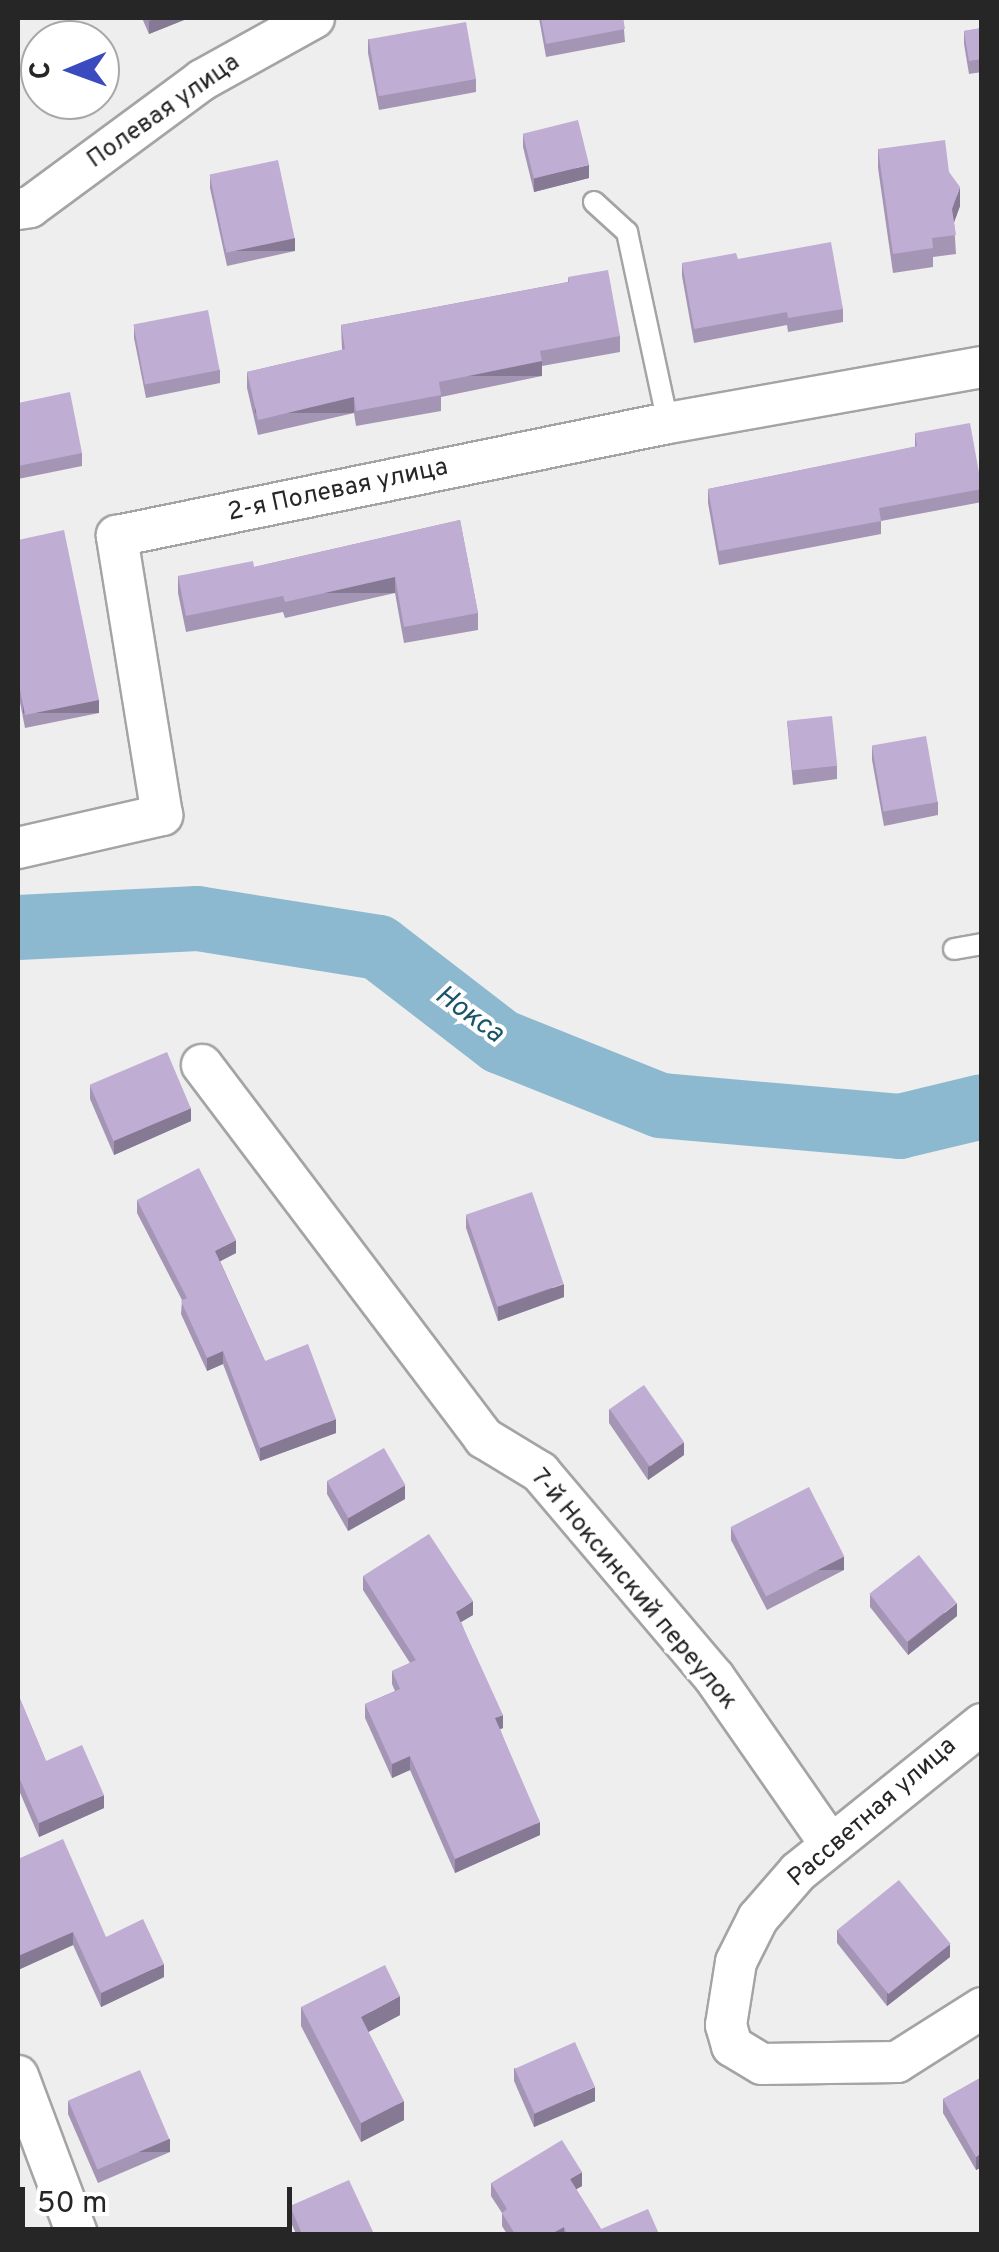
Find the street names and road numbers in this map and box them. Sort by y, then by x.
street label: Полевая улица [82,48,246,176]
street label: 2-я Полевая улица [225,453,451,529]
street label: 7-й Ноксинский переулок [523,1463,743,1717]
street label: Рассветная улица [783,1732,963,1894]

